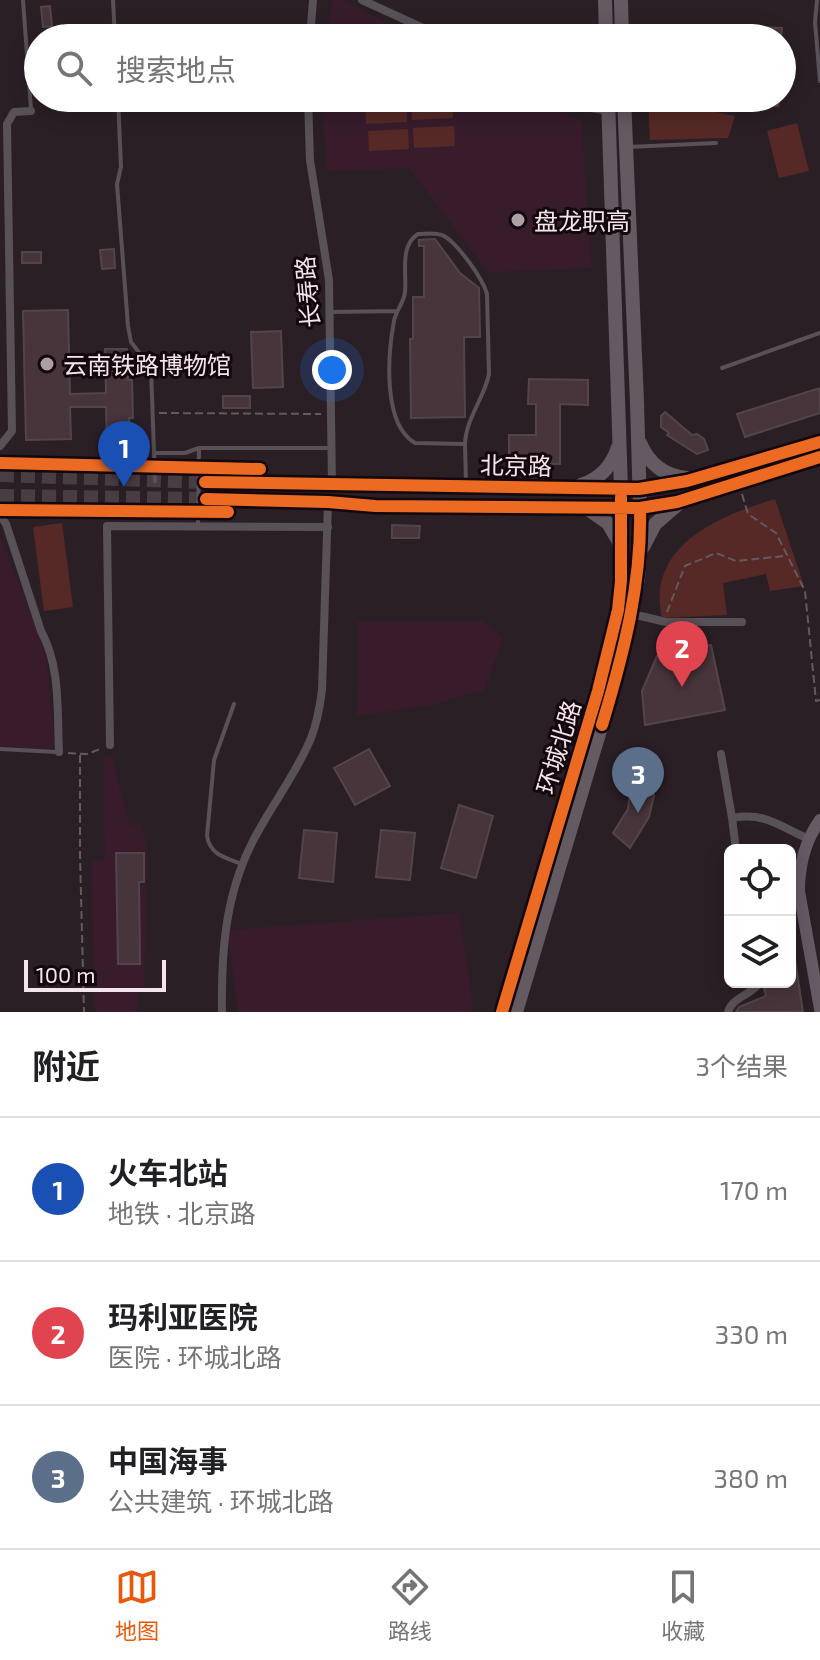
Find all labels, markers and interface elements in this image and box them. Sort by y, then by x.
search box [24,24,796,112]
icon: search [52,46,96,90]
text: 搜索地点 [116,51,236,87]
place label: 盘龙职高 [534,206,630,235]
marker: 盘龙职高 [509,211,527,229]
street label: 长寿路 [289,255,325,329]
place label: 云南铁路博物馆 [63,350,231,379]
your location [312,350,352,390]
marker: 云南铁路博物馆 [38,355,56,373]
pin: 1 [98,421,150,487]
street label: 北京路 [480,450,552,480]
pin: 2 [656,621,708,687]
street label: 环城北路 [530,697,586,797]
pin: 3 [612,747,664,813]
map controls [724,844,796,988]
button: locate [724,844,796,916]
button: layers [724,916,796,988]
scale bar [24,956,166,992]
text: 100 m [36,961,95,987]
text: 附近 [32,1045,100,1086]
text: 3个结果 [696,1050,788,1081]
text: 火车北站 [108,1154,228,1190]
text: 1 [52,1174,64,1205]
text: 170 m [720,1174,788,1205]
text: 地铁 · 北京路 [108,1197,256,1228]
text: 玛利亚医院 [108,1298,258,1334]
text: 2 [50,1318,66,1349]
text: 330 m [715,1318,788,1349]
text: 医院 · 环城北路 [108,1341,282,1372]
text: 中国海事 [108,1442,228,1478]
text: 3 [51,1462,65,1493]
text: 380 m [714,1462,788,1493]
text: 公共建筑 · 环城北路 [108,1485,334,1516]
tab: 地图 [115,1565,159,1645]
tab: 路线 [388,1565,432,1645]
tab: 收藏 [661,1565,705,1645]

